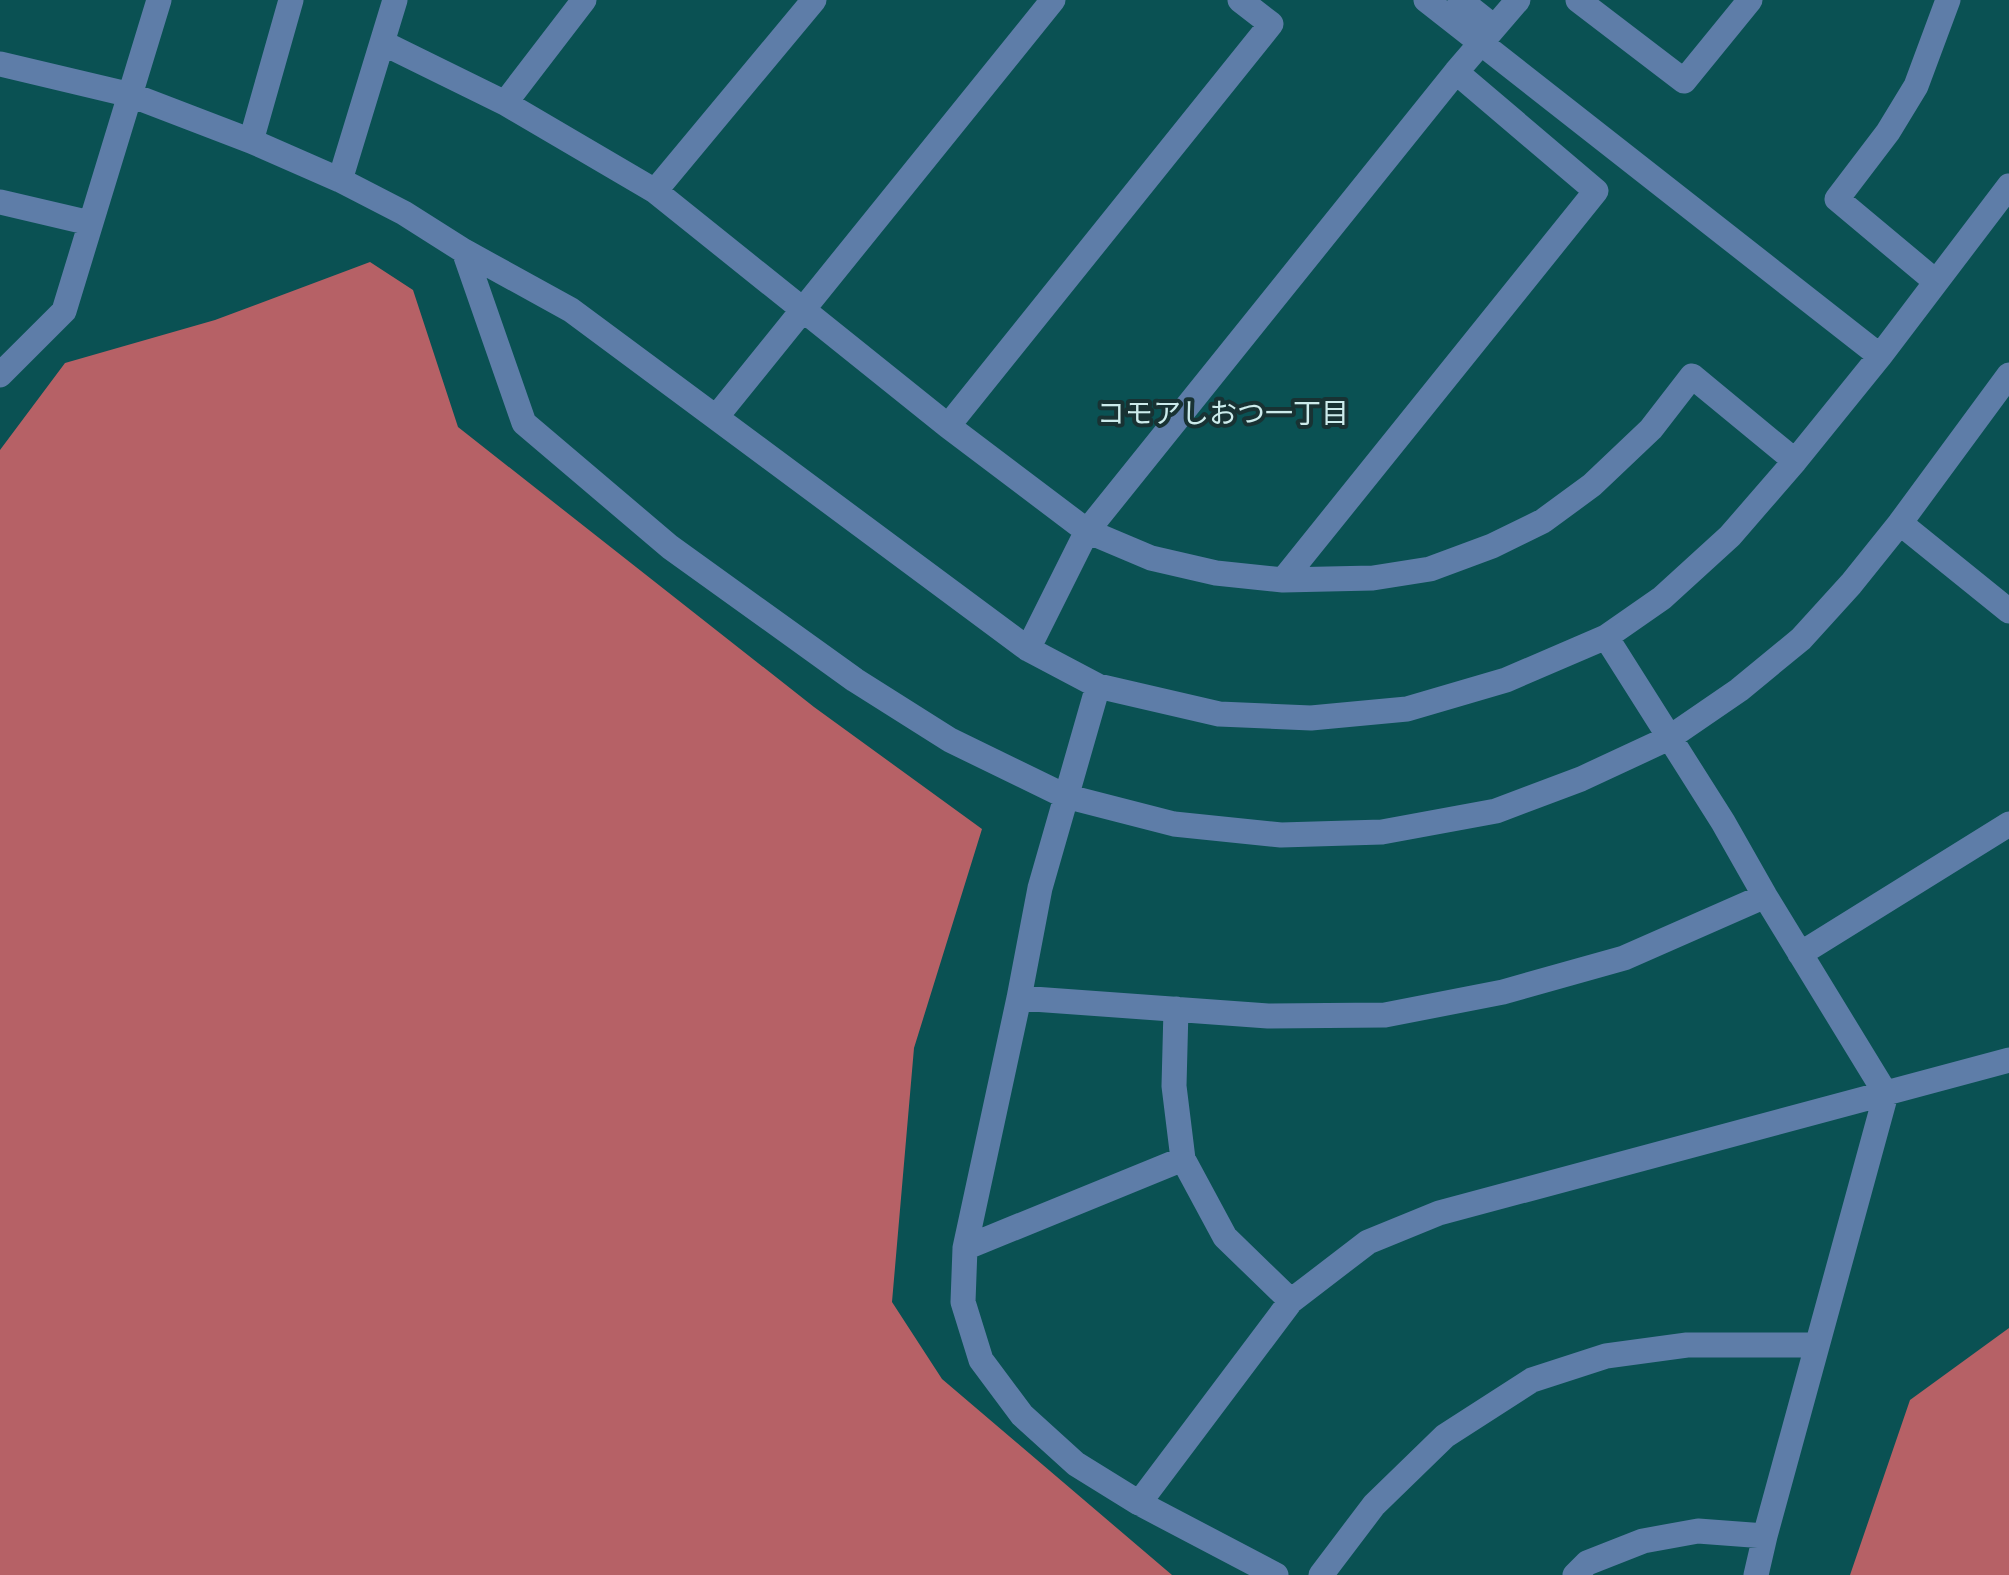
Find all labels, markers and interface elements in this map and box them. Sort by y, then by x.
district label: コモアしおつ一丁目 [1097,398,1349,434]

